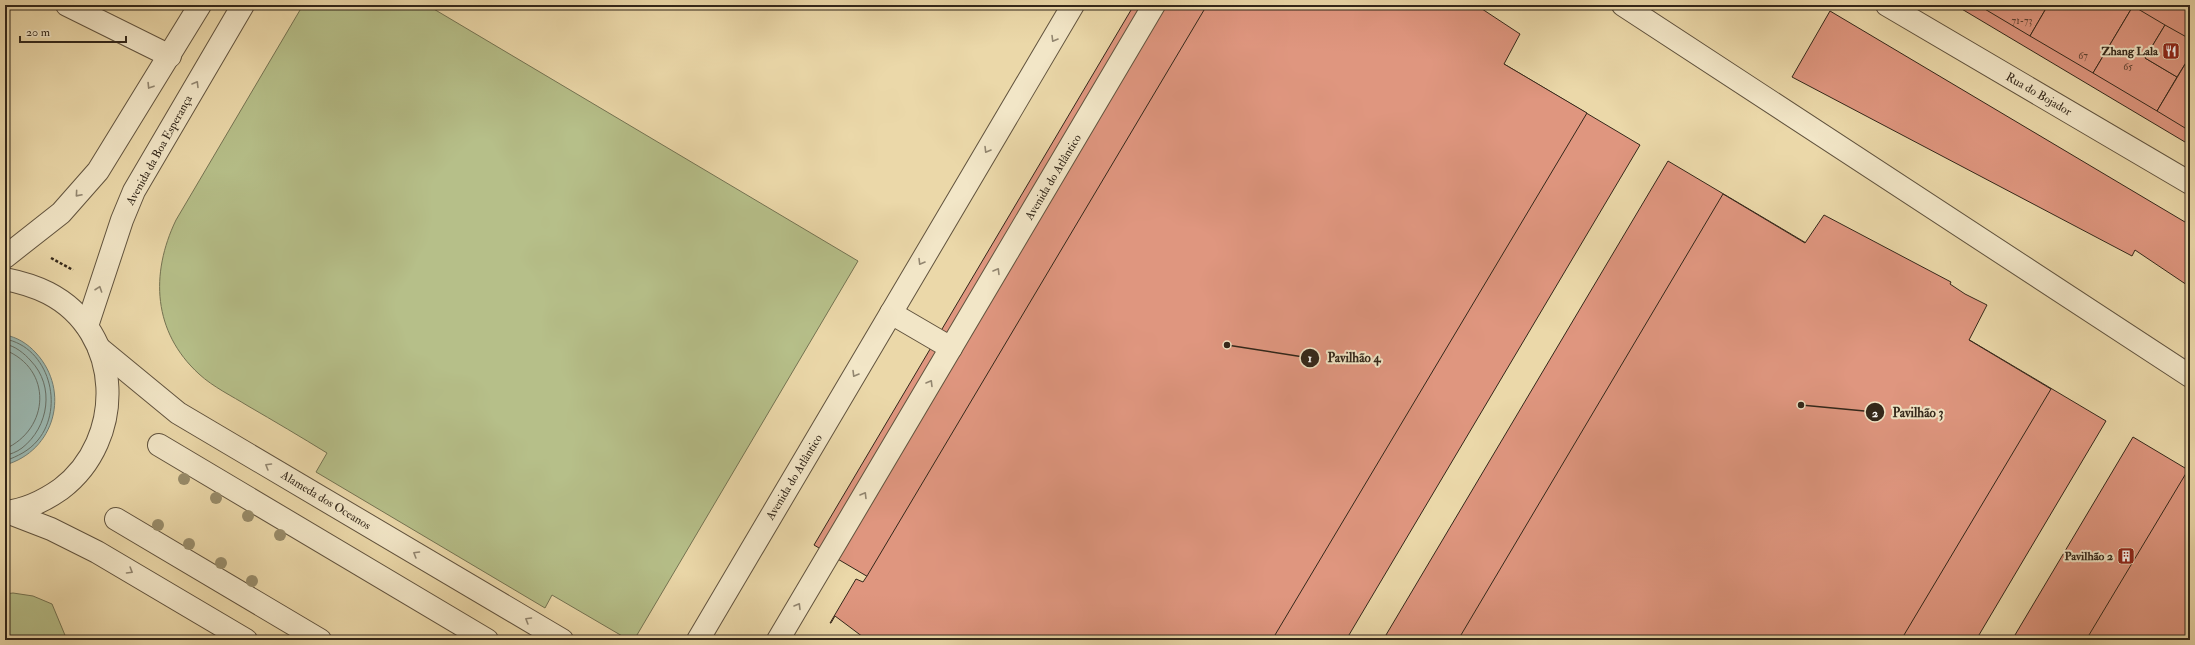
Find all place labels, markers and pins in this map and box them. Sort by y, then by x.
restaurant icon: Zhang Lala [2161,41,2181,61]
place label: Zhang Lala [2102,44,2159,59]
callout: Pavilhão 4 [1300,345,1389,370]
callout: Pavilhão 3 [1865,400,1952,425]
building icon: Pavilhão 2 [2116,546,2136,566]
place label: Pavilhão 2 [2064,549,2113,564]

